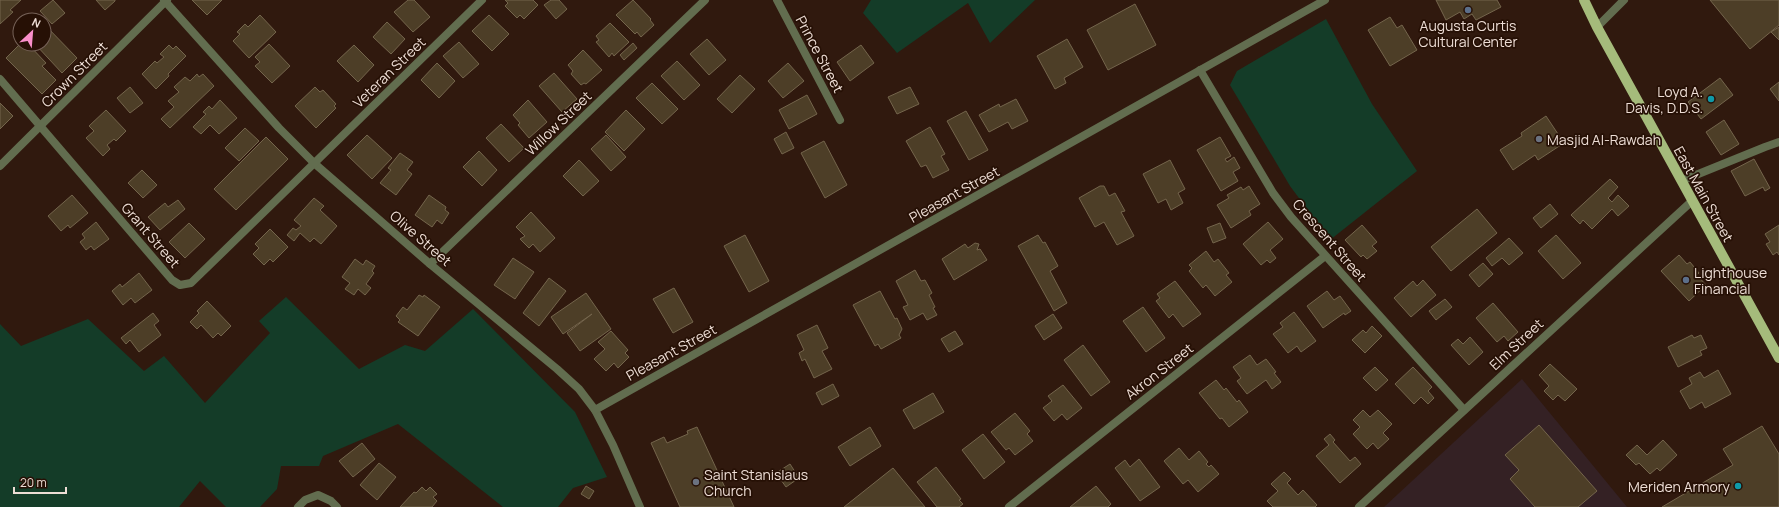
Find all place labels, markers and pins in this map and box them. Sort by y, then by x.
marker: Augusta Curtis Cultural Center [1463,5,1473,15]
place label: Augusta Curtis Cultural Center [1418,16,1518,51]
place label: Loyd A. Davis, D.D.S. [1626,82,1703,117]
marker: Loyd A. Davis, D.D.S. [1706,94,1716,104]
place label: Masjid Al-Rawdah [1547,130,1661,149]
marker: Masjid Al-Rawdah [1534,134,1544,144]
place label: Lighthouse Financial [1694,263,1767,298]
marker: Lighthouse Financial [1681,275,1691,285]
place label: Saint Stanislaus Church [704,465,808,500]
marker: Saint Stanislaus Church [691,477,701,487]
place label: Meriden Armory [1628,477,1731,496]
marker: Meriden Armory [1733,481,1743,491]

